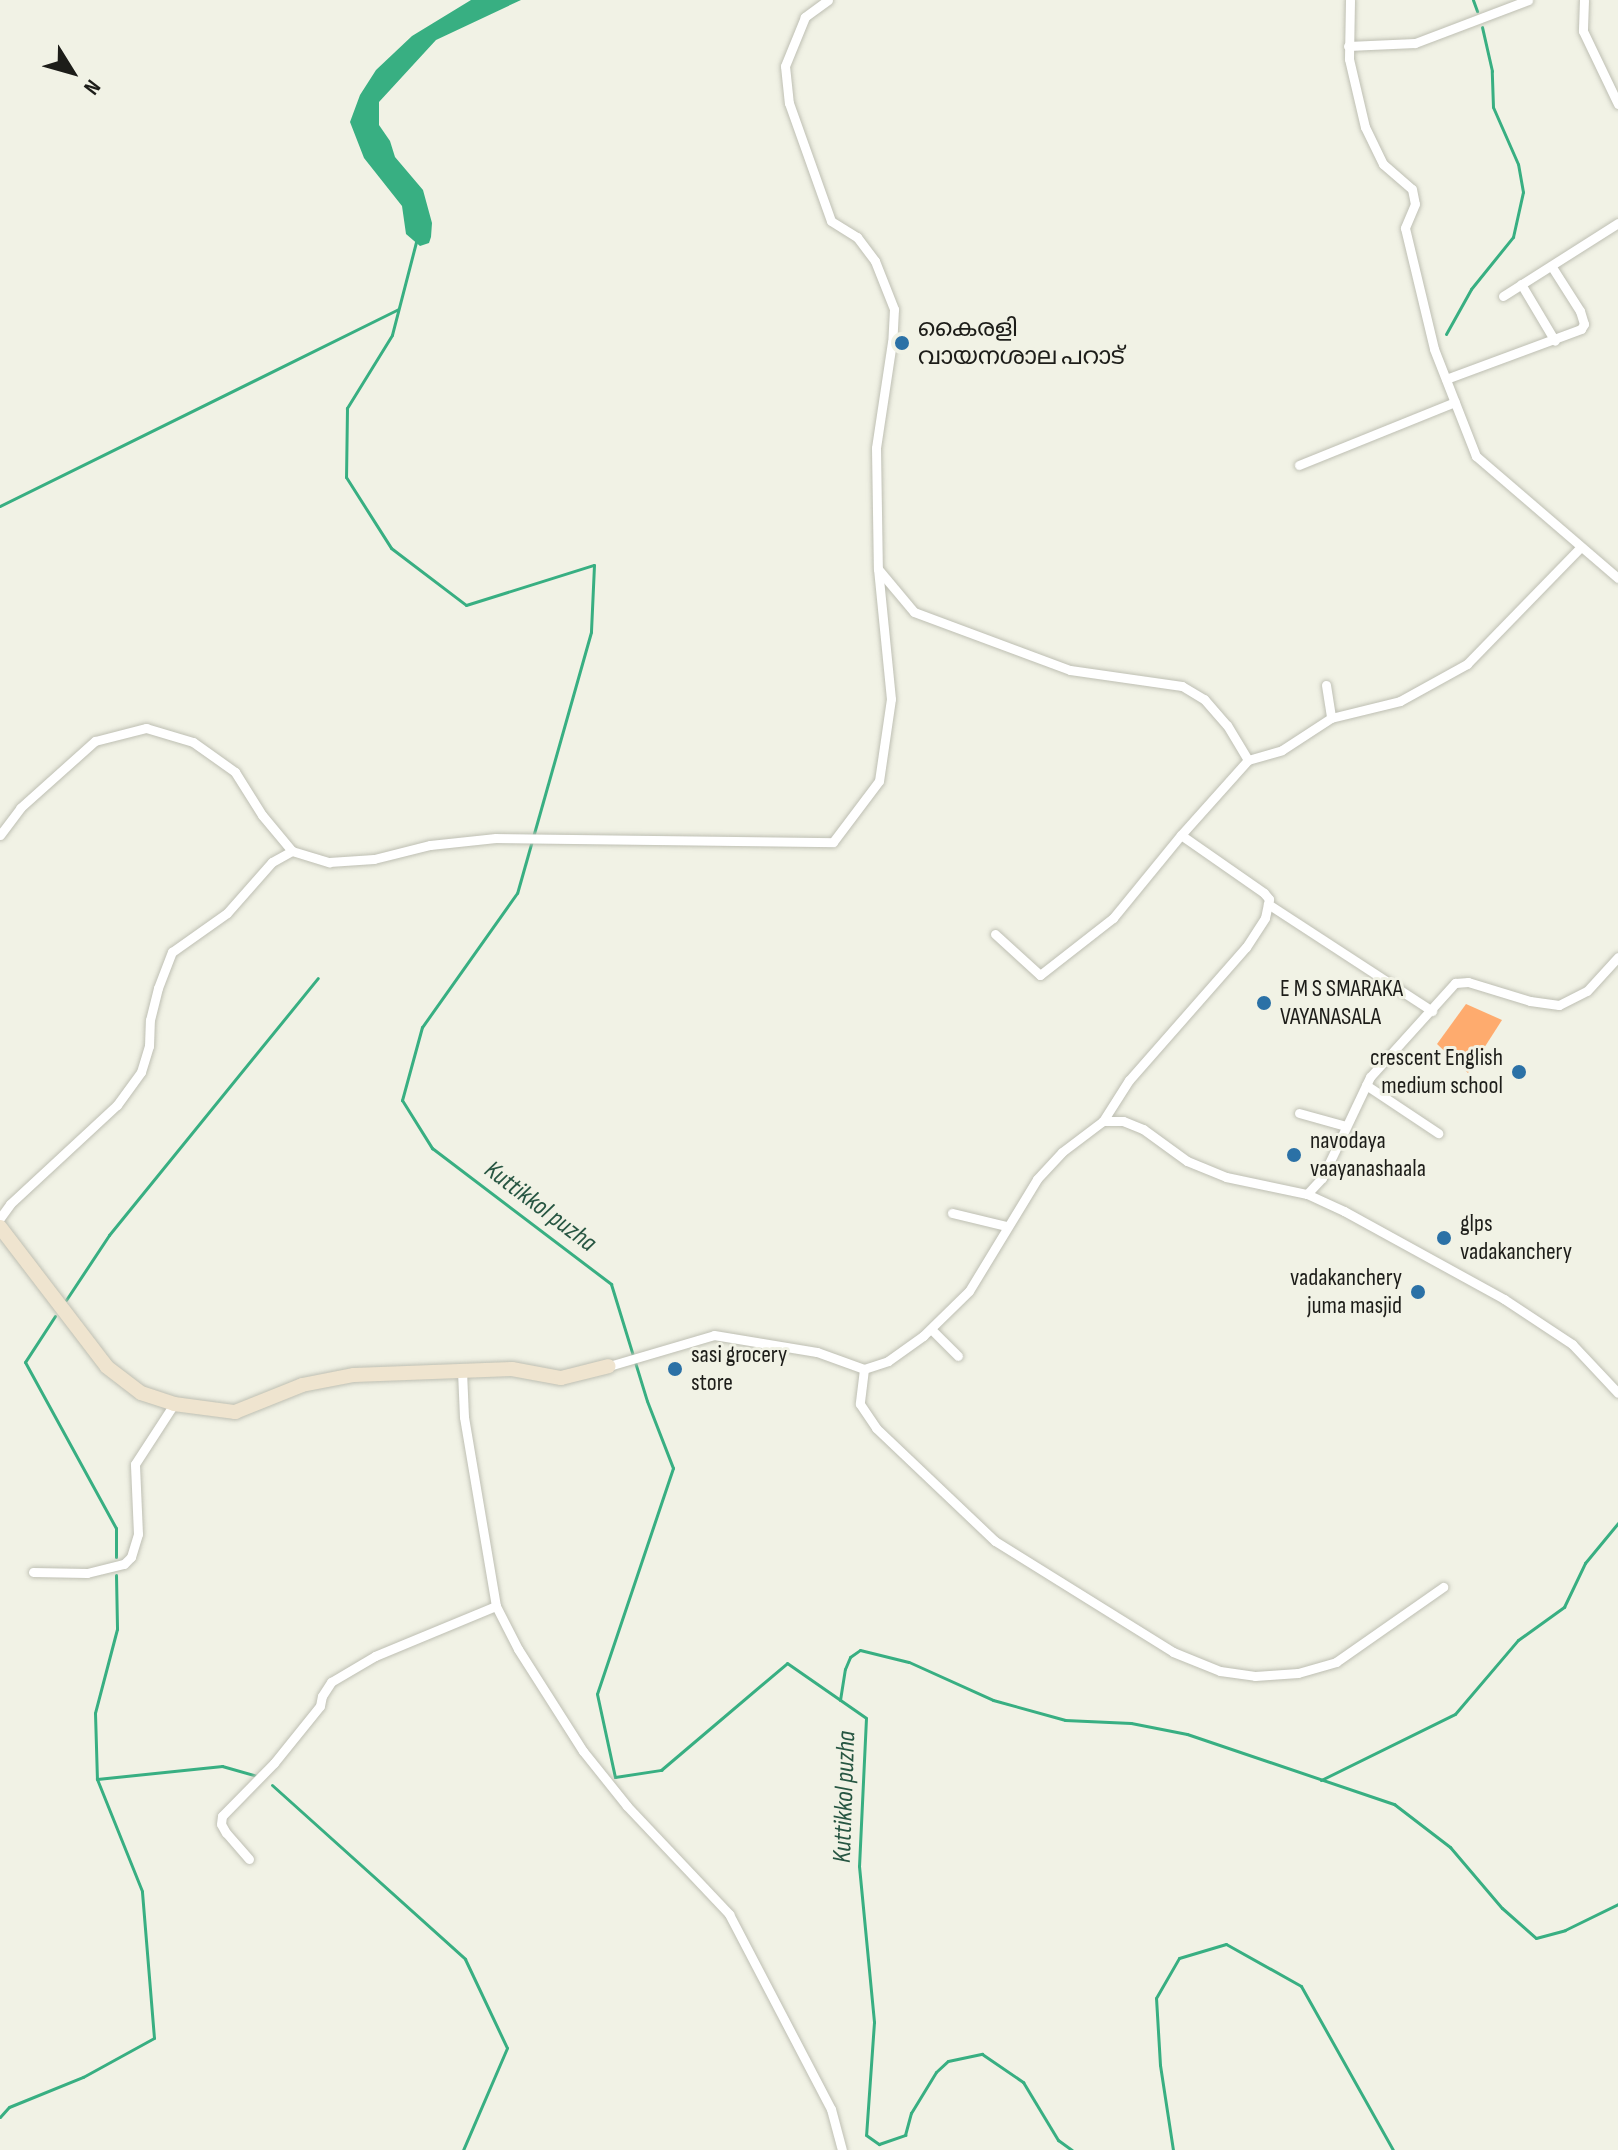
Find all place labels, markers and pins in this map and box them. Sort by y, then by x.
place label: കൈരളി വായനശാല പറാട് [918,315,1125,371]
marker: കൈരളി വായനശാല പറാട് [893,334,911,352]
place label: E M S SMARAKA VAYANASALA [1280,975,1403,1031]
marker: E M S SMARAKA VAYANASALA [1255,994,1273,1012]
place label: crescent English medium school [1370,1044,1503,1100]
marker: crescent English medium school [1510,1063,1528,1081]
place label: navodaya vaayanashaala [1310,1127,1426,1183]
marker: navodaya vaayanashaala [1285,1146,1303,1164]
place label: glps vadakanchery [1460,1210,1572,1266]
marker: glps vadakanchery [1435,1229,1453,1247]
place label: vadakanchery juma masjid [1290,1264,1402,1320]
marker: vadakanchery juma masjid [1409,1283,1427,1301]
place label: sasi grocery store [691,1341,787,1397]
marker: sasi grocery store [666,1360,684,1378]

